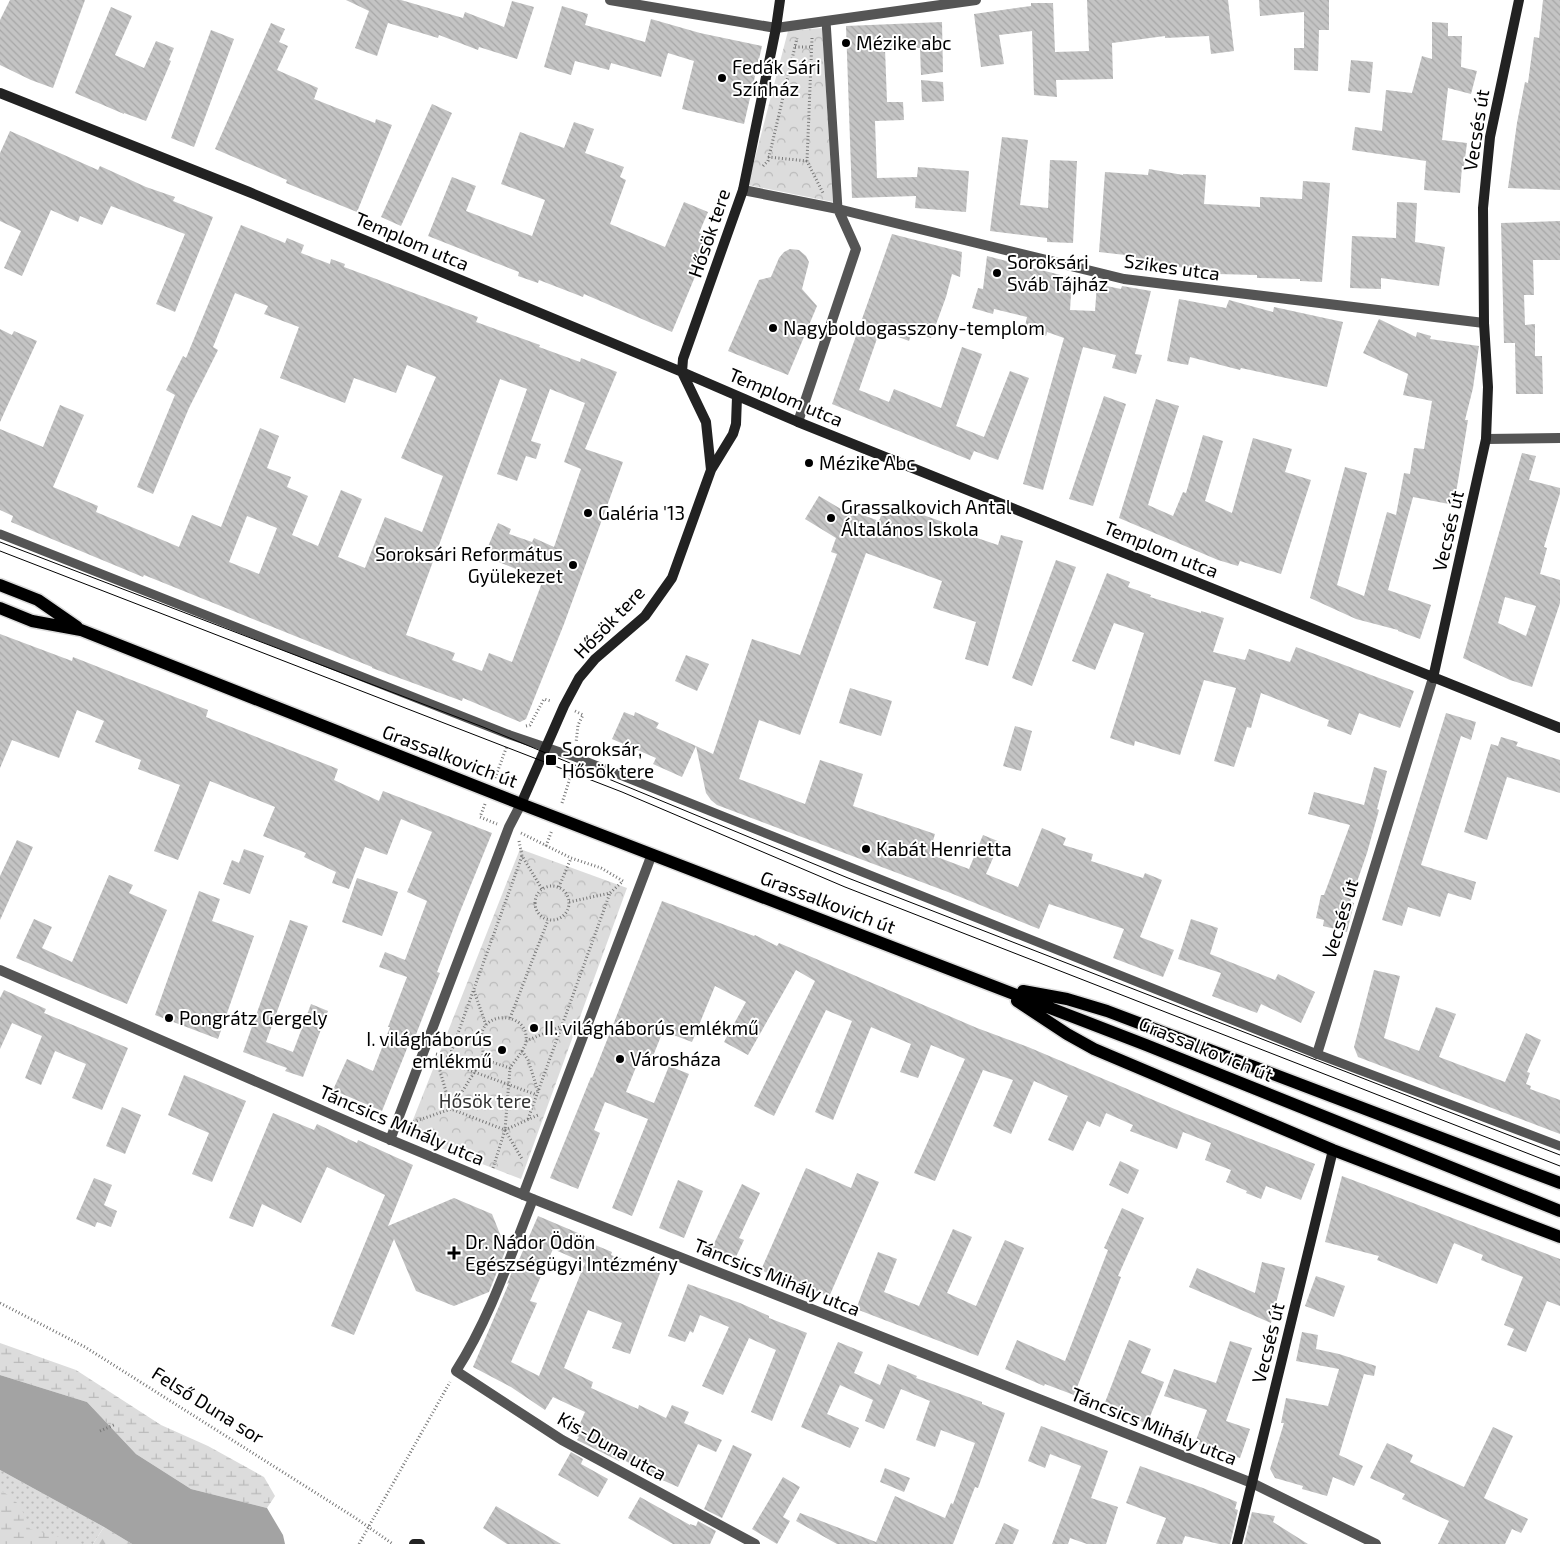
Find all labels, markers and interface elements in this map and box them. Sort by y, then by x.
place label: Mézike abc [856,31,952,54]
marker: Mézike abc [840,37,852,49]
place label: Fedák Sári Színház [732,55,821,100]
marker: Fedák Sári Színház [716,72,728,84]
street label: Vecsés út [1458,88,1493,172]
street label: Hősök tere [683,185,734,280]
street label: Templom utca [352,206,473,275]
street label: Szikes utca [1123,248,1221,285]
place label: Soroksári Sváb Tájház [1007,250,1108,295]
marker: Soroksári Sváb Tájház [991,267,1003,279]
place label: Nagyboldogasszony-templom [783,316,1045,339]
marker: Nagyboldogasszony-templom [767,322,779,334]
street label: Templom utca [726,362,847,431]
place label: Mézike Abc [819,451,916,474]
marker: Mézike Abc [803,457,815,469]
street label: Vecsés út [1427,488,1468,573]
place label: Grassalkovich Antal Általános Iskola [841,495,1012,540]
place label: Galéria '13 [598,501,685,524]
marker: Galéria '13 [582,507,594,519]
marker: Grassalkovich Antal Általános Iskola [825,512,837,524]
street label: Templom utca [1100,515,1222,582]
place label: Soroksári Református Gyülekezet [375,542,563,587]
marker: Soroksári Református Gyülekezet [567,559,579,571]
street label: Hősök tere [568,580,649,663]
street label: Grassalkovich út [379,719,521,792]
place label: Soroksár, Hősök tere [562,737,654,782]
marker: Soroksár, Hősök tere [544,753,558,767]
place label: Kabát Henrietta [876,837,1012,860]
marker: Kabát Henrietta [860,843,872,855]
street label: Grassalkovich út [757,865,899,938]
street label: Vecsés út [1317,876,1363,961]
place label: Pongrátz Gergely [179,1006,327,1029]
street label: Grassalkovich út [1136,1011,1277,1086]
marker: Pongrátz Gergely [163,1012,175,1024]
place label: II. világháborús emlékmű [544,1016,759,1039]
marker: II. világháborús emlékmű [528,1022,540,1034]
place label: I. világháborús emlékmű [366,1027,492,1072]
marker: I. világháborús emlékmű [496,1044,508,1056]
place label: Városháza [630,1047,721,1070]
marker: Városháza [614,1053,626,1065]
street label: Táncsics Mihály utca [316,1079,488,1170]
park label: Hősök tere [439,1089,531,1112]
place label: Dr. Nádor Ödön Egészségügyi Intézmény [465,1230,678,1275]
street label: Táncsics Mihály utca [691,1233,864,1320]
marker: Dr. Nádor Ödön Egészségügyi Intézmény [447,1246,461,1260]
street label: Vecsés út [1246,1300,1289,1386]
street label: Felső Duna sor [148,1361,269,1448]
street label: Táncsics Mihály utca [1068,1382,1241,1469]
street label: Kis-Duna utca [554,1406,671,1485]

